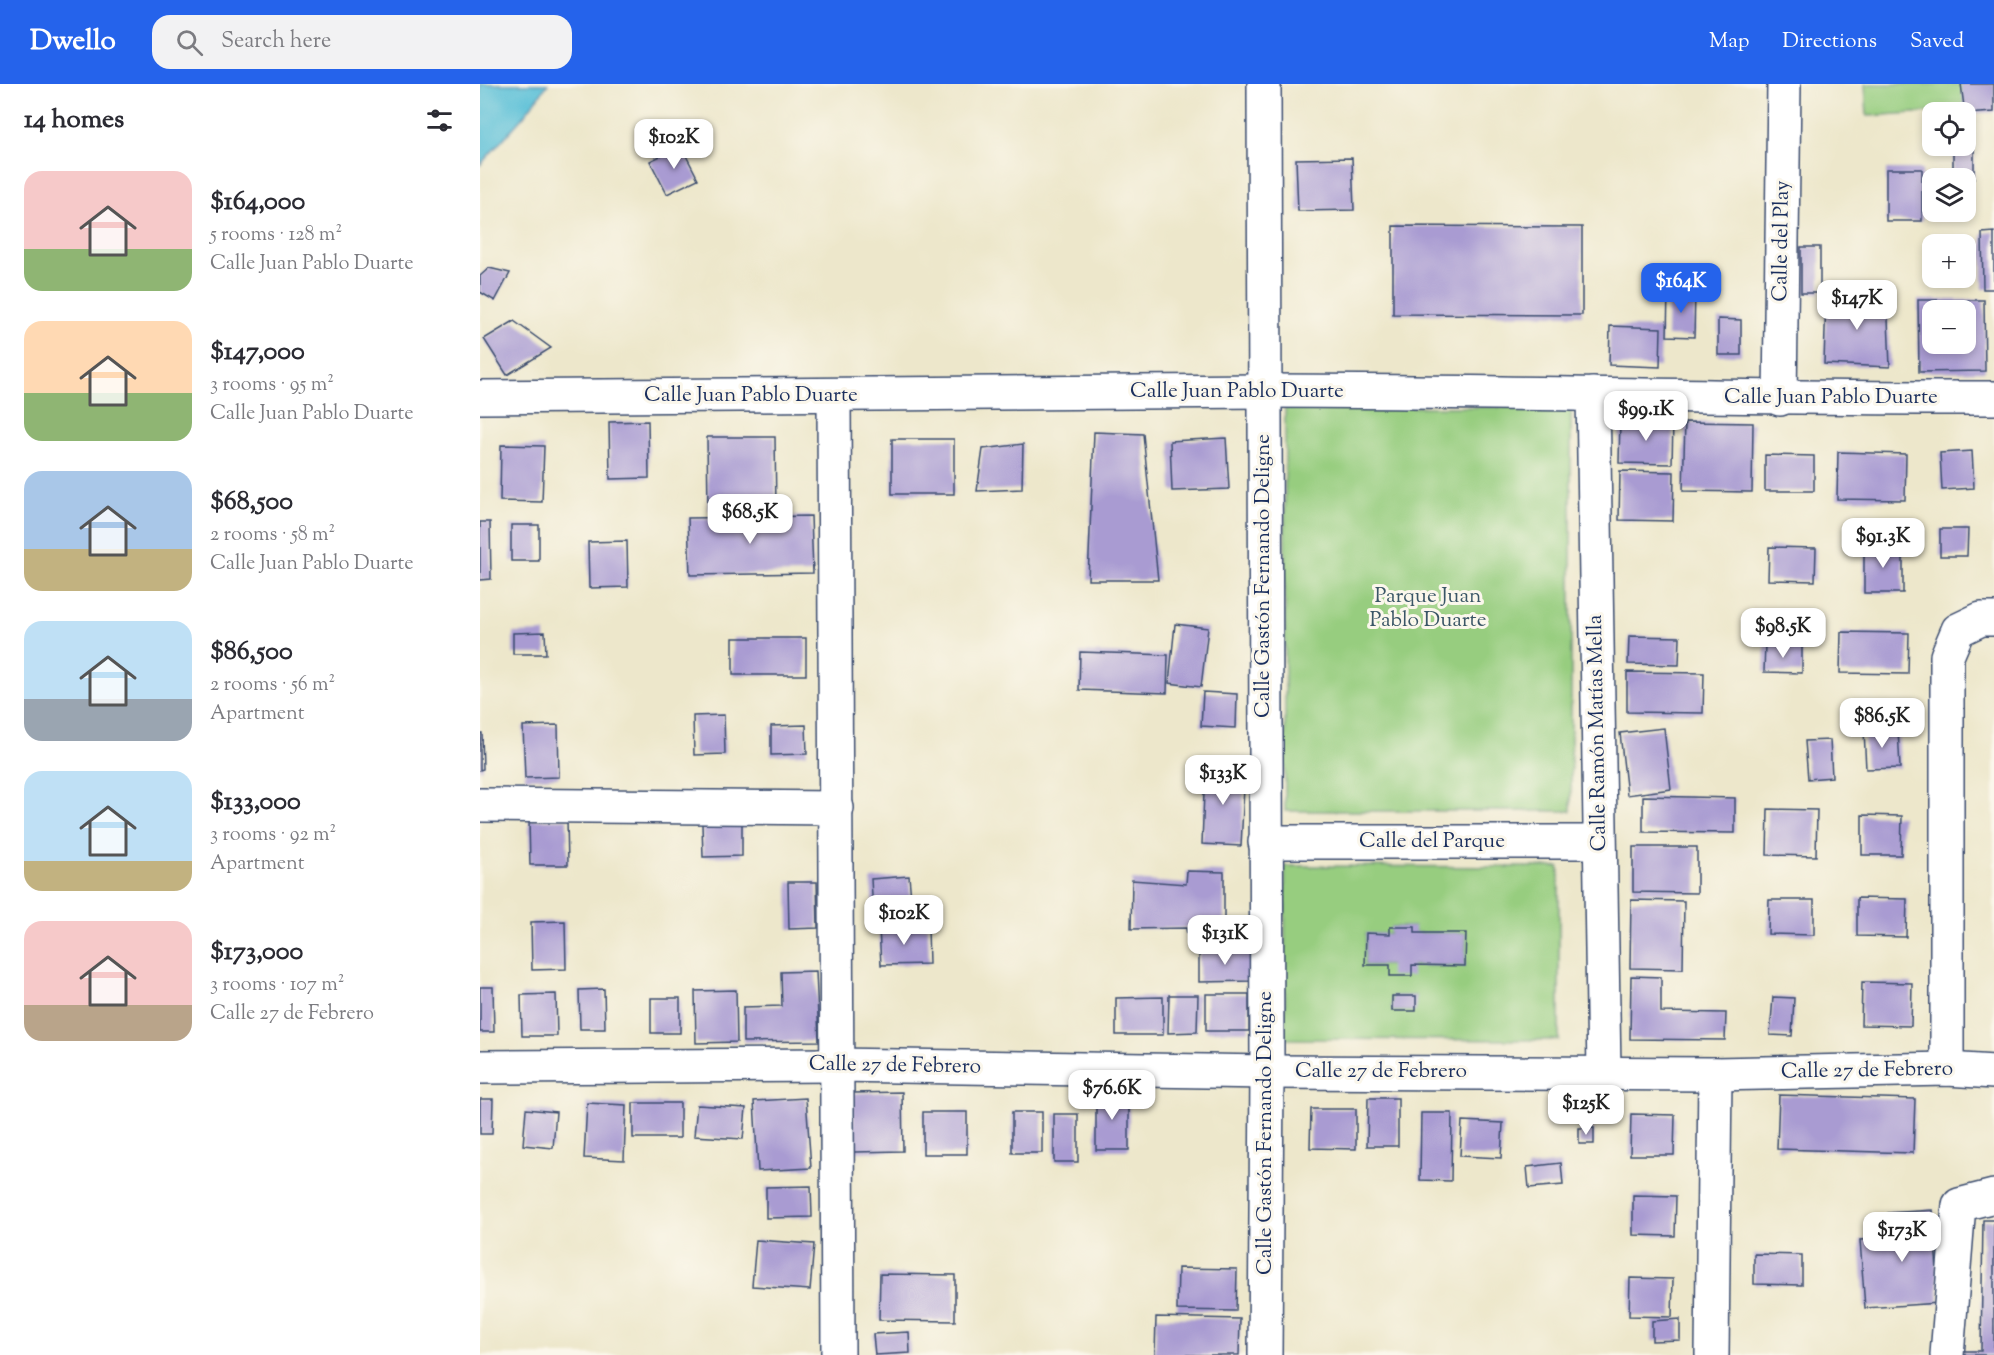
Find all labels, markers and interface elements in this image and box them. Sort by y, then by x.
search box [152,15,572,69]
text: Dwello [30,22,116,62]
icon: search [173,26,206,59]
text: Search here [221,26,331,58]
text: Map [1709,27,1749,57]
text: Directions [1782,27,1877,57]
text: Saved [1910,27,1964,57]
text: 14 homes [24,102,124,139]
map controls [1922,102,1976,354]
button: locate [1922,102,1976,156]
icon: filters [423,104,456,137]
pin: $102K [632,119,716,170]
text: $102K [648,124,700,153]
button: layers [1922,168,1976,222]
street label: Calle del Play [1766,180,1798,302]
text: $164,000 [210,184,305,221]
icon: home [72,195,144,267]
text: 5 rooms · 128 m² [210,221,342,250]
button: + [1922,234,1976,288]
text: Calle Juan Pablo Duarte [210,250,414,279]
pin: $164K [1639,263,1723,314]
text: $164K [1655,268,1707,297]
pin: $147K [1815,280,1899,331]
text: $147K [1831,285,1883,314]
button: − [1922,300,1976,354]
text: $147,000 [210,334,305,371]
icon: home [72,345,144,417]
text: 3 rooms · 95 m² [210,371,334,400]
street label: Calle Juan Pablo Duarte [1130,377,1344,407]
street label: Calle Juan Pablo Duarte [644,381,858,411]
street label: Calle Juan Pablo Duarte [1724,383,1938,413]
pin: $99.1K [1597,391,1695,442]
text: $99.1K [1618,396,1674,425]
text: Calle Juan Pablo Duarte [210,400,414,429]
street label: Calle Gastón Fernando Deligne [1249,434,1279,718]
text: $68,500 [210,484,293,521]
pin: $68.5K [701,494,799,545]
icon: home [72,495,144,567]
text: $68.5K [722,499,778,528]
pin: $91.3K [1834,518,1932,569]
text: 2 rooms · 58 m² [210,521,335,550]
text: $91.3K [1856,523,1910,552]
text: Calle Juan Pablo Duarte [210,550,414,579]
park label: Parque Juan Pablo Duarte [1370,582,1486,636]
pin: $98.5K [1734,608,1832,659]
text: $98.5K [1755,613,1811,642]
street label: Calle Ramón Matías Mella [1581,614,1615,852]
text: $86,500 [210,634,293,671]
icon: home [72,645,144,717]
text: 2 rooms · 56 m² [210,671,335,700]
pin: $86.5K [1833,698,1931,749]
text: Apartment [210,700,305,729]
text: $86.5K [1854,703,1910,732]
pin: $133K [1181,755,1265,806]
text: $133K [1199,760,1247,789]
text: $133,000 [210,784,301,821]
icon: home [72,795,144,867]
text: 3 rooms · 92 m² [210,821,336,850]
street label: Calle del Parque [1359,827,1505,857]
text: Apartment [210,850,305,879]
pin: $102K [862,895,946,946]
text: $102K [878,900,930,929]
pin: $131K [1183,915,1267,966]
text: $131K [1202,920,1248,949]
text: $173,000 [210,934,303,971]
icon: home [72,945,144,1017]
text: 3 rooms · 107 m² [210,971,344,1000]
street label: Calle Gastón Fernando Deligne [1251,991,1281,1275]
text: Calle 27 de Febrero [210,1000,374,1029]
street label: Calle 27 de Febrero [809,1049,981,1083]
street label: Calle 27 de Febrero [1781,1054,1953,1088]
street label: Calle 27 de Febrero [1295,1057,1467,1087]
pin: $76.6K [1063,1070,1161,1121]
text: $76.6K [1082,1075,1142,1104]
pin: $125K [1544,1085,1628,1136]
text: $125K [1562,1090,1610,1119]
pin: $173K [1860,1212,1944,1263]
text: $173K [1877,1217,1927,1246]

